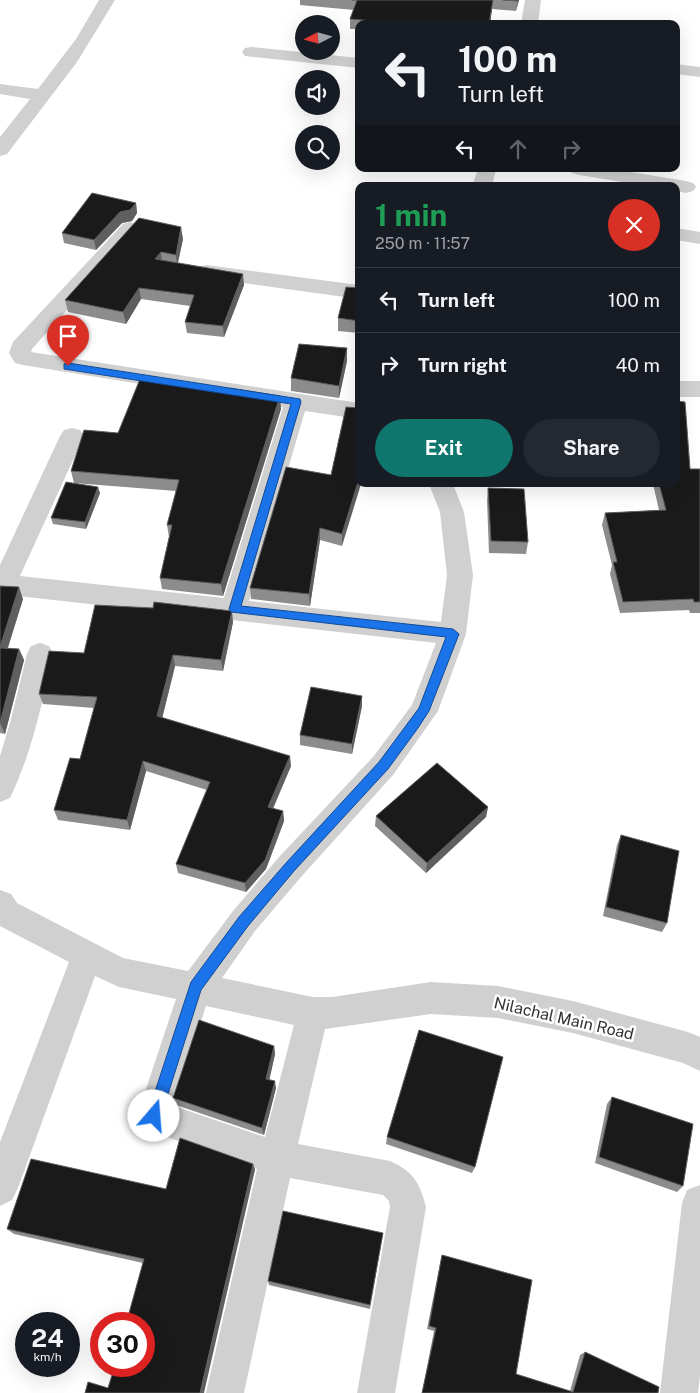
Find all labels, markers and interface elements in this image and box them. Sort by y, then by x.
north arrow [295,15,340,60]
map controls [295,15,340,170]
text: 100 m [458,39,557,80]
icon: left [375,40,440,105]
button: sound [295,70,340,115]
text: Turn left [458,81,544,107]
button: search [295,125,340,170]
icon: left [451,135,479,163]
icon: ahead [504,135,532,163]
icon: right [557,135,585,163]
text: 1 min [375,197,447,233]
button: close [608,199,660,251]
text: 250 m · 11:57 [375,234,470,253]
icon: left [375,286,403,314]
text: Turn left [418,289,495,311]
text: 100 m [608,289,660,311]
pin [47,315,89,366]
icon: arrive [54,322,82,350]
icon: right [375,351,403,379]
text: Turn right [418,354,507,376]
text: 40 m [615,354,660,376]
button: Exit [375,419,513,477]
button: Share [523,419,660,477]
street label: Nilachal Main Road [492,993,636,1044]
position arrow [127,1089,179,1141]
speed limit sign: 30 [90,1312,155,1377]
text: 24 [31,1323,64,1353]
text: km/h [33,1350,62,1364]

